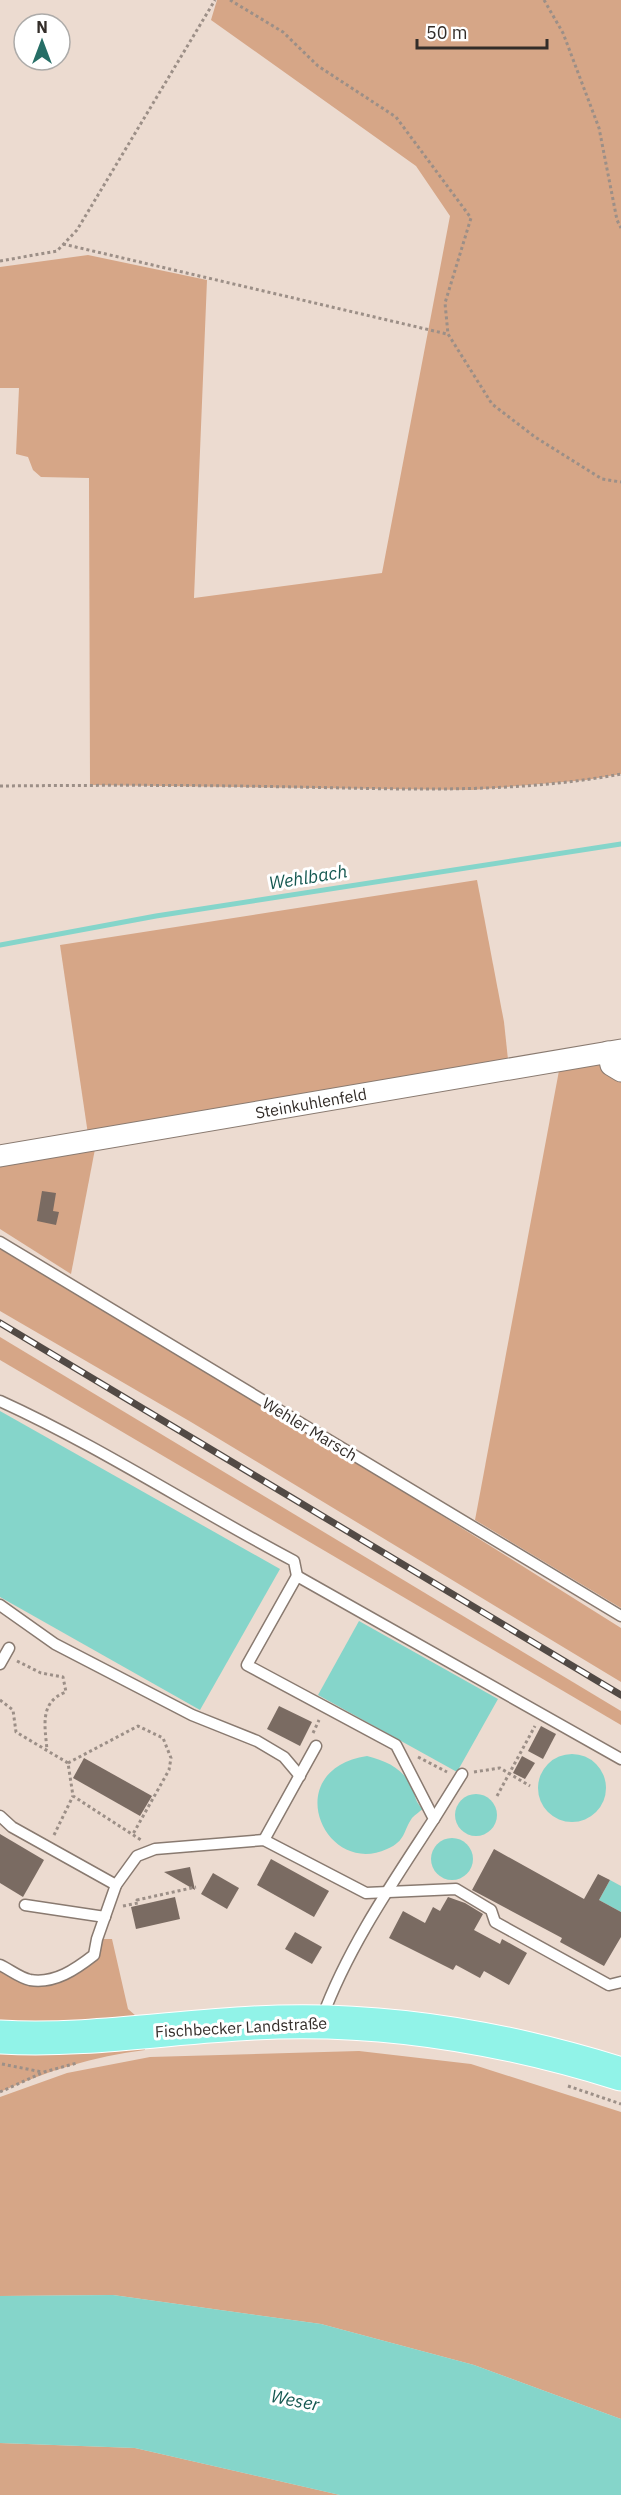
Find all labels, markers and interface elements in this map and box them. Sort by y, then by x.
north arrow [12,12,72,72]
scale bar [417,12,548,50]
text: N [36,17,48,37]
text: 50 m [426,21,468,44]
water label: Wehlbach [267,859,349,895]
street label: Steinkuhlenfeld [254,1083,368,1123]
street label: Wehler Marsch [259,1393,361,1465]
street label: Fischbecker Landstraße [155,2012,328,2041]
water label: Weser [269,2384,322,2416]

